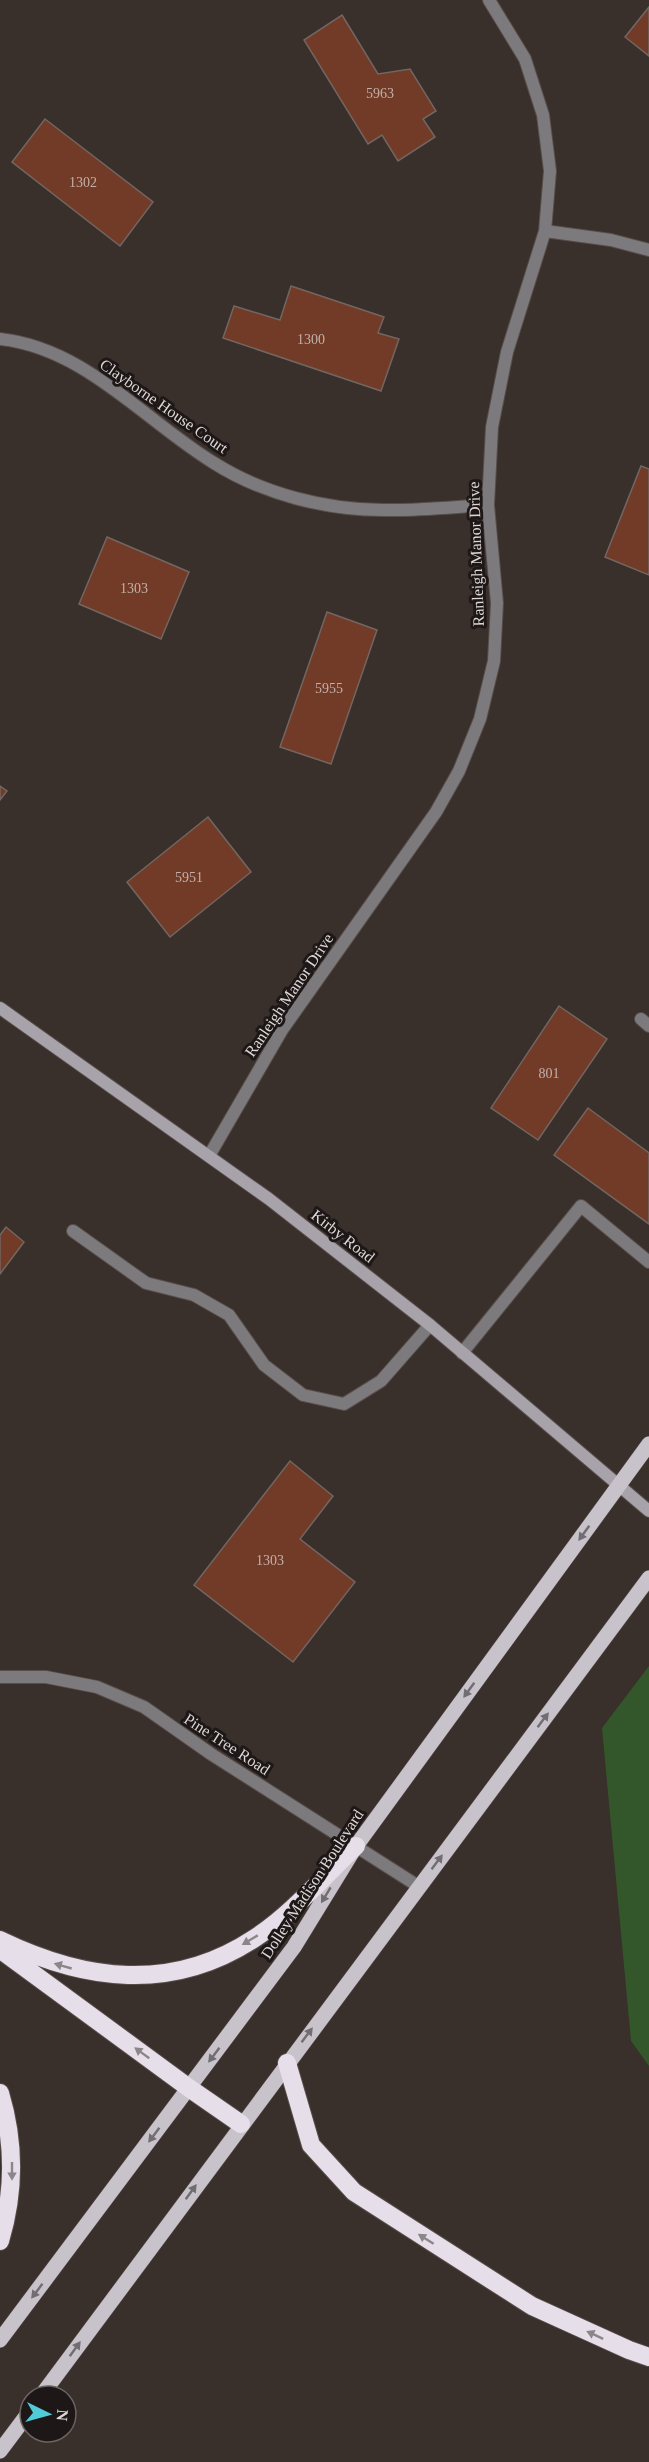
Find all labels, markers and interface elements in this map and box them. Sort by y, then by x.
house number: 5963 [366,86,394,101]
house number: 1302 [69,175,97,190]
house number: 1300 [297,332,325,347]
street label: Clayborne House Court [96,355,232,458]
street label: Ranleigh Manor Drive [465,481,488,627]
house number: 1303 [120,581,148,596]
house number: 5955 [315,681,343,696]
house number: 5951 [175,870,203,885]
street label: Ranleigh Manor Drive [241,930,337,1060]
house number: 801 [539,1066,560,1081]
street label: Kirby Road [308,1206,378,1267]
one-way arrow [578,1524,590,1540]
house number: 1303 [256,1553,284,1568]
one-way arrow [463,1682,475,1698]
street label: Pine Tree Road [181,1710,273,1778]
one-way arrow [537,1713,549,1729]
street label: Dolley Madison Boulevard [257,1806,367,1962]
one-way arrow [430,1855,442,1870]
one-way arrow [320,1887,331,1903]
one-way arrow [242,1935,258,1946]
one-way arrow [54,1961,72,1970]
one-way arrow [301,2028,313,2043]
one-way arrow [134,2047,150,2059]
one-way arrow [208,2047,220,2063]
one-way arrow [148,2127,160,2143]
one-way arrow [7,2162,17,2181]
one-way arrow [185,2184,197,2200]
one-way arrow [418,2233,434,2244]
one-way arrow [31,2283,44,2299]
one-way arrow [586,2329,604,2339]
one-way arrow [69,2341,81,2356]
north arrow [18,2384,78,2444]
text: N [53,2409,71,2422]

